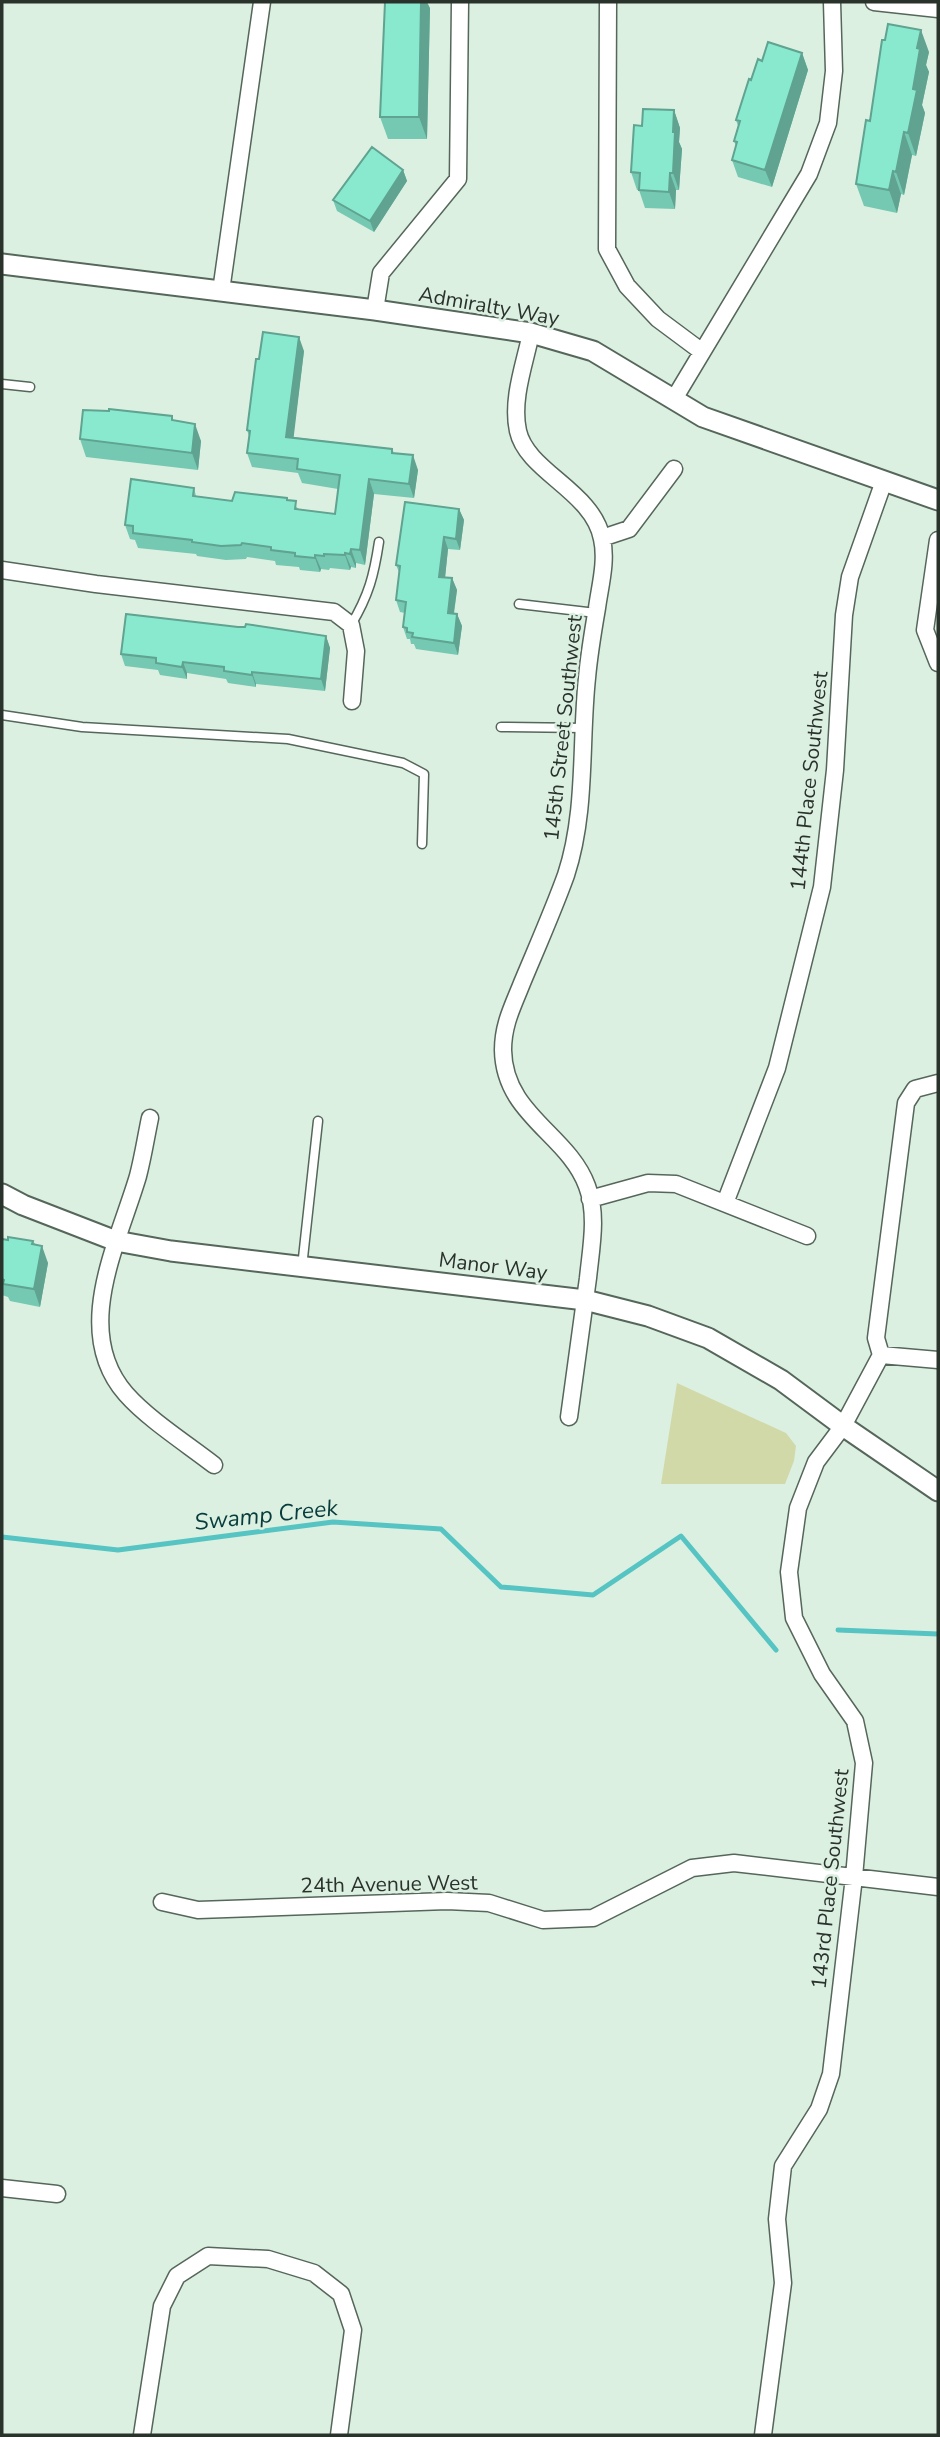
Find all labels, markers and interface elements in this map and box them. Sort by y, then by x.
street label: Admiralty Way [417,280,562,332]
street label: 145th Street Southwest [537,613,589,842]
street label: 144th Place Southwest [784,669,835,892]
street label: Manor Way [437,1245,549,1287]
water label: Swamp Creek [193,1492,340,1538]
street label: 143rd Place Southwest [805,1767,856,1990]
street label: 24th Avenue West [300,1868,478,1900]

